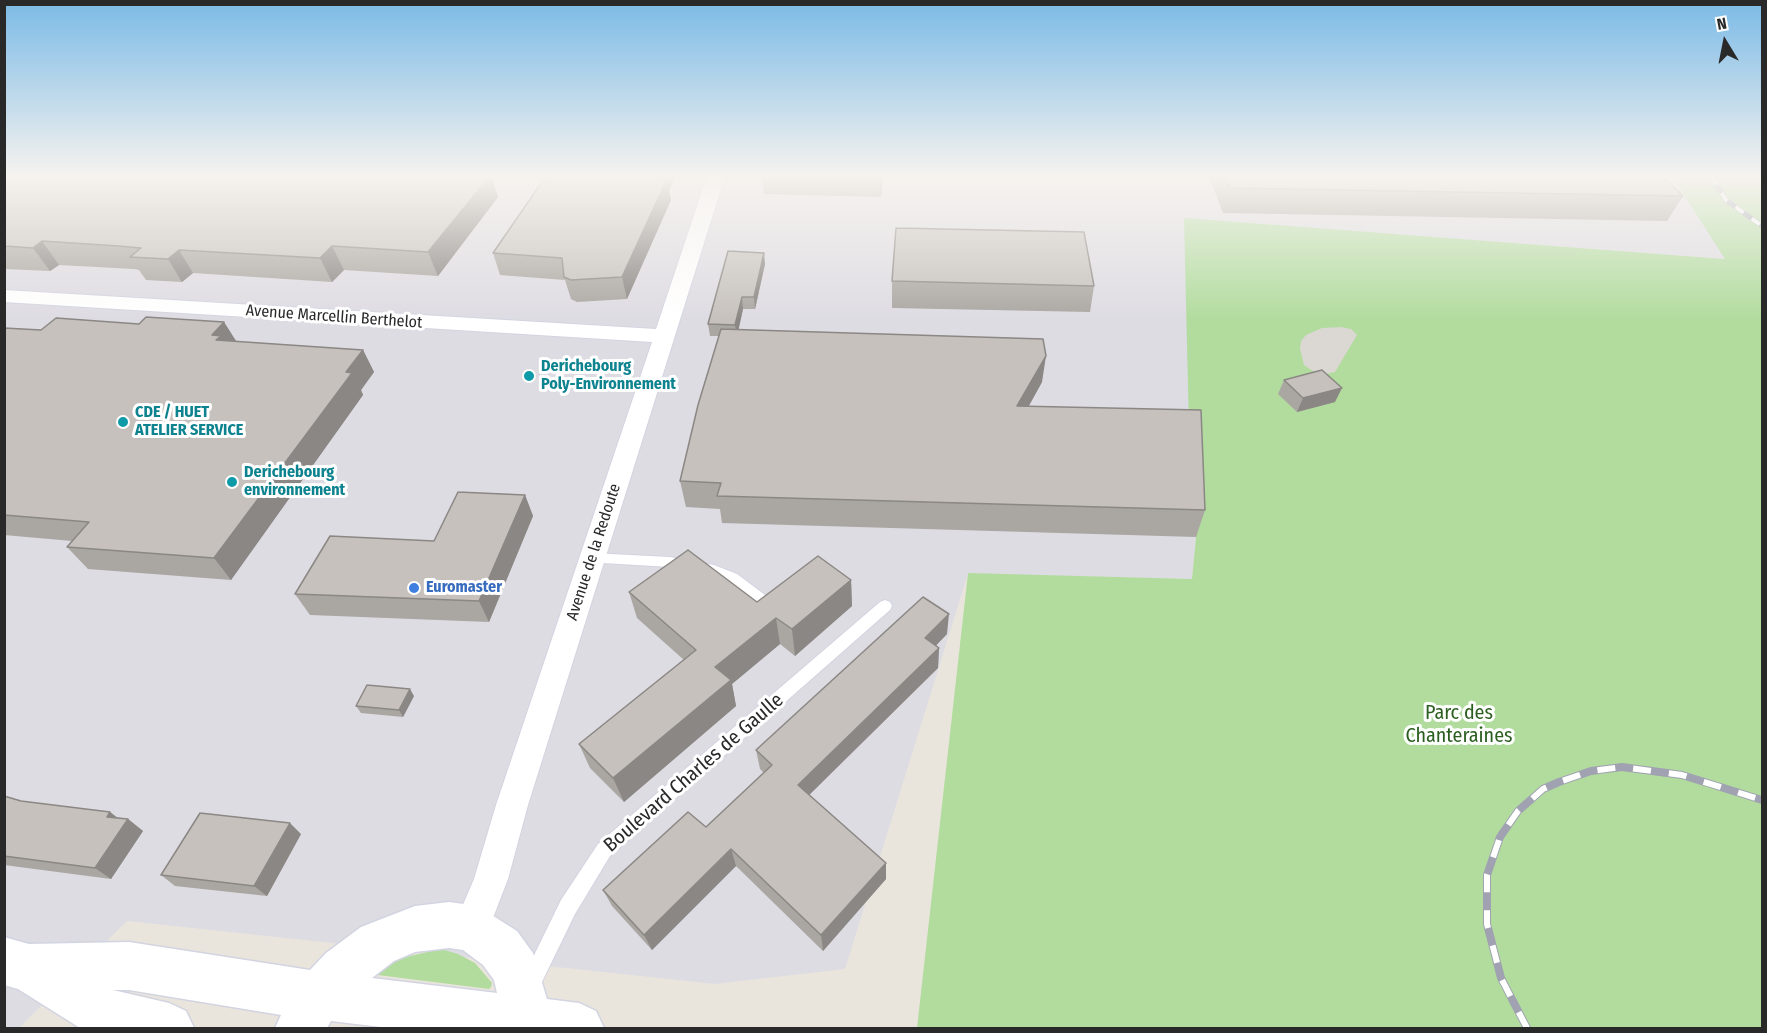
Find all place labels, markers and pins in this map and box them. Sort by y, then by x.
place label: Derichebourg Poly-Environnement [541,357,676,395]
marker: Derichebourg Poly-Environnement [522,369,536,383]
place label: CDE / HUET ATELIER SERVICE [135,403,243,441]
marker: CDE / HUET ATELIER SERVICE [116,415,130,429]
place label: Derichebourg environnement [244,463,345,501]
marker: Derichebourg environnement [225,475,239,489]
place label: Euromaster [426,578,502,598]
marker: Euromaster [407,581,421,595]

